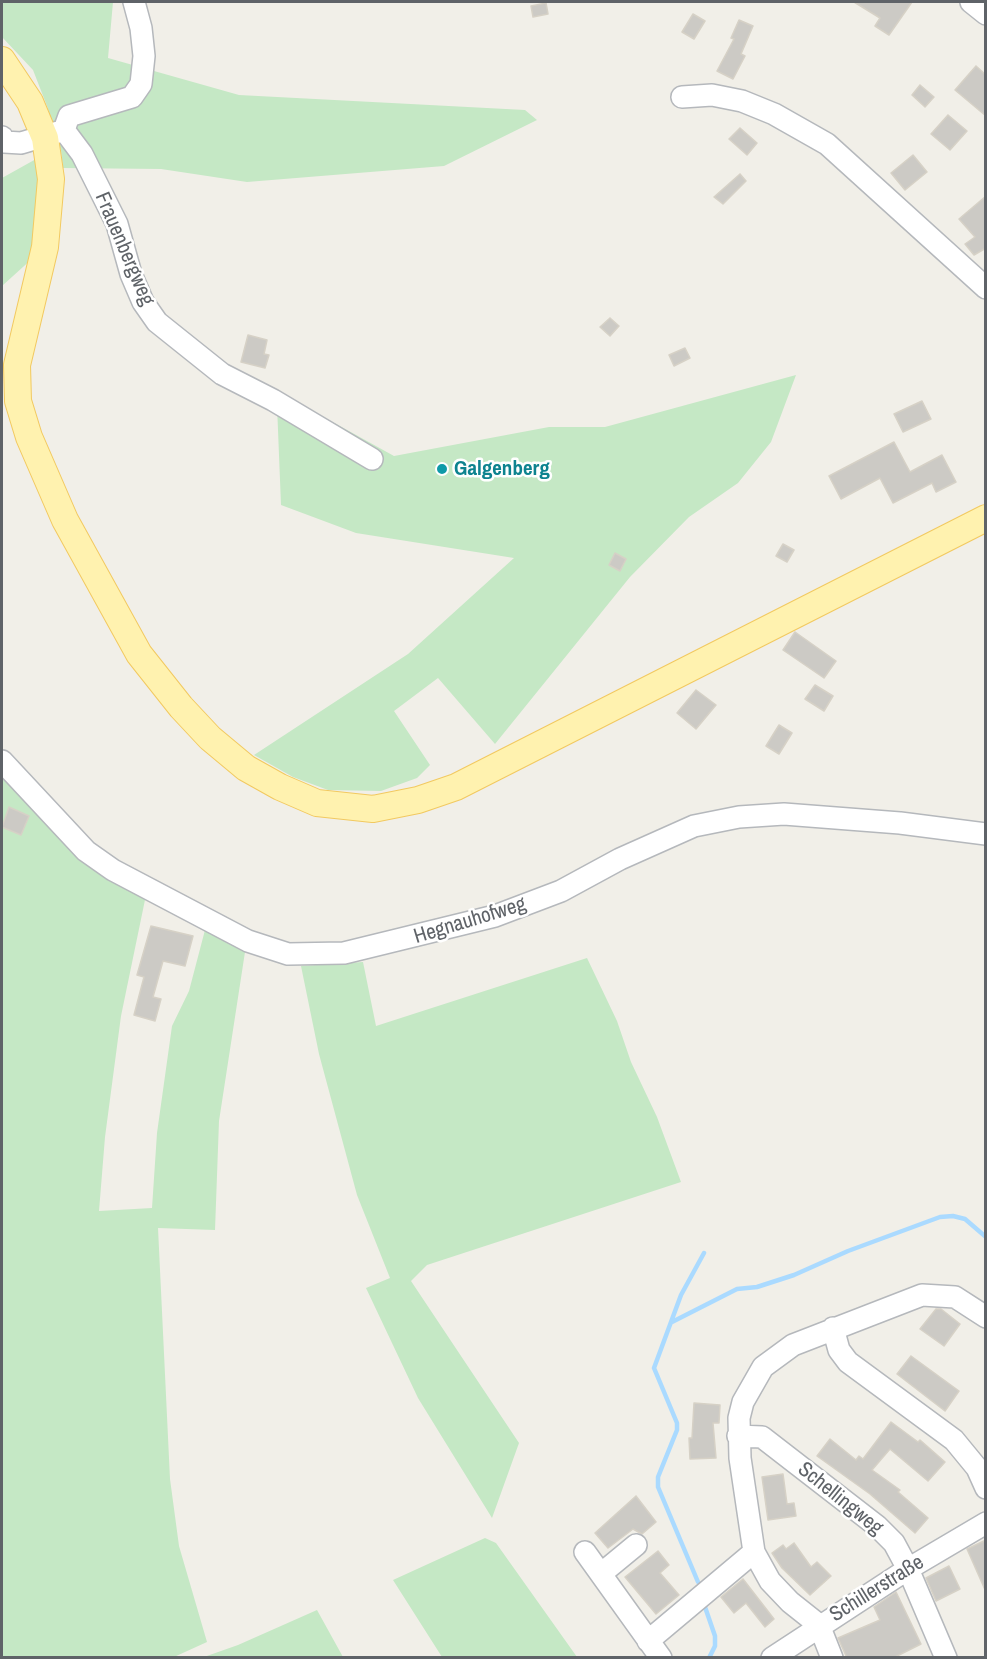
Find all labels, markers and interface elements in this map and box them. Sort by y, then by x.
street label: Frauenbergweg [89,189,159,309]
place label: Galgenberg [454,456,550,482]
marker: Galgenberg [435,462,449,476]
street label: Hegnauhofweg [411,892,529,950]
street label: Schellingweg [792,1457,888,1541]
street label: Schillerstraße [825,1550,929,1628]

